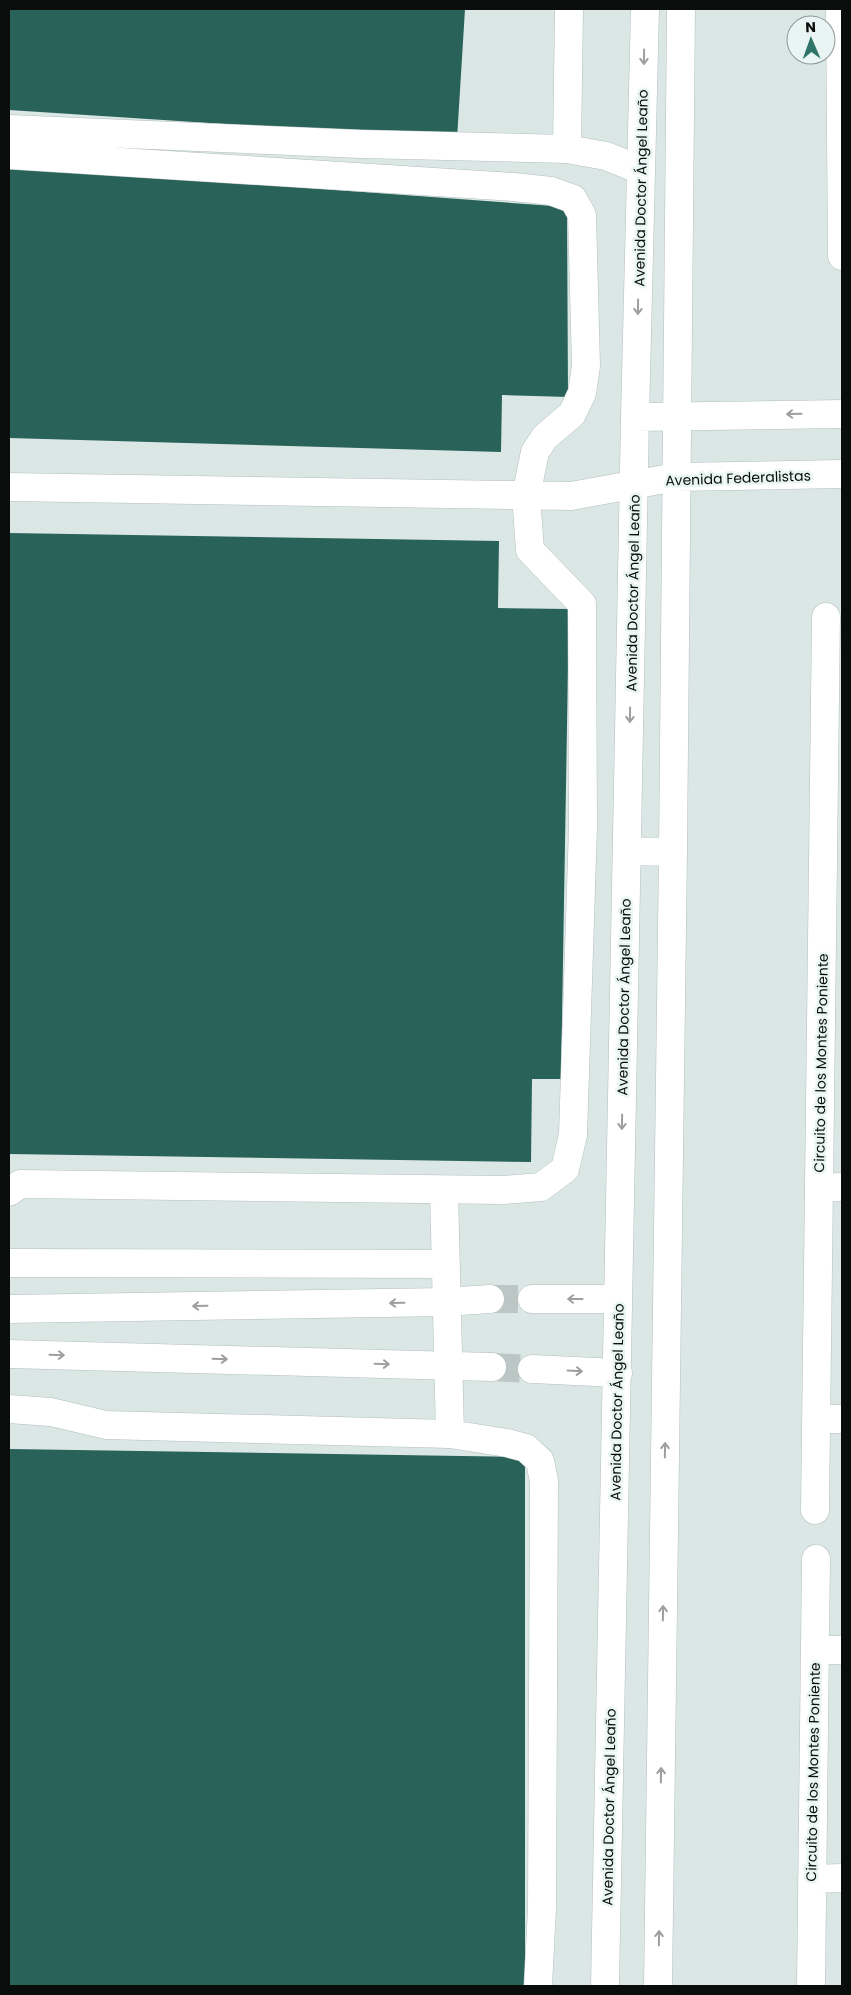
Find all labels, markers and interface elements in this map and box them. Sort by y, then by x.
north arrow [786,15,836,65]
text: N [805,17,816,37]
one-way arrow [639,49,649,65]
street label: Avenida Doctor Ángel Leaño [629,89,653,287]
one-way arrow [633,299,643,315]
one-way arrow [786,409,802,419]
street label: Avenida Federalistas [665,465,811,491]
street label: Avenida Doctor Ángel Leaño [621,494,645,692]
one-way arrow [625,706,635,723]
street label: Avenida Doctor Ángel Leaño [612,898,636,1096]
street label: Circuito de los Montes Poniente [809,953,833,1173]
one-way arrow [617,1114,627,1130]
one-way arrow [567,1294,584,1304]
one-way arrow [390,1298,406,1308]
one-way arrow [192,1302,208,1311]
street label: Avenida Doctor Ángel Leaño [605,1303,629,1501]
one-way arrow [49,1350,65,1360]
one-way arrow [212,1354,228,1364]
one-way arrow [374,1359,390,1368]
one-way arrow [567,1367,583,1376]
one-way arrow [660,1442,670,1458]
one-way arrow [658,1605,668,1621]
street label: Circuito de los Montes Poniente [801,1662,825,1882]
street label: Avenida Doctor Ángel Leaño [597,1708,621,1906]
one-way arrow [656,1767,666,1784]
one-way arrow [654,1930,663,1946]

